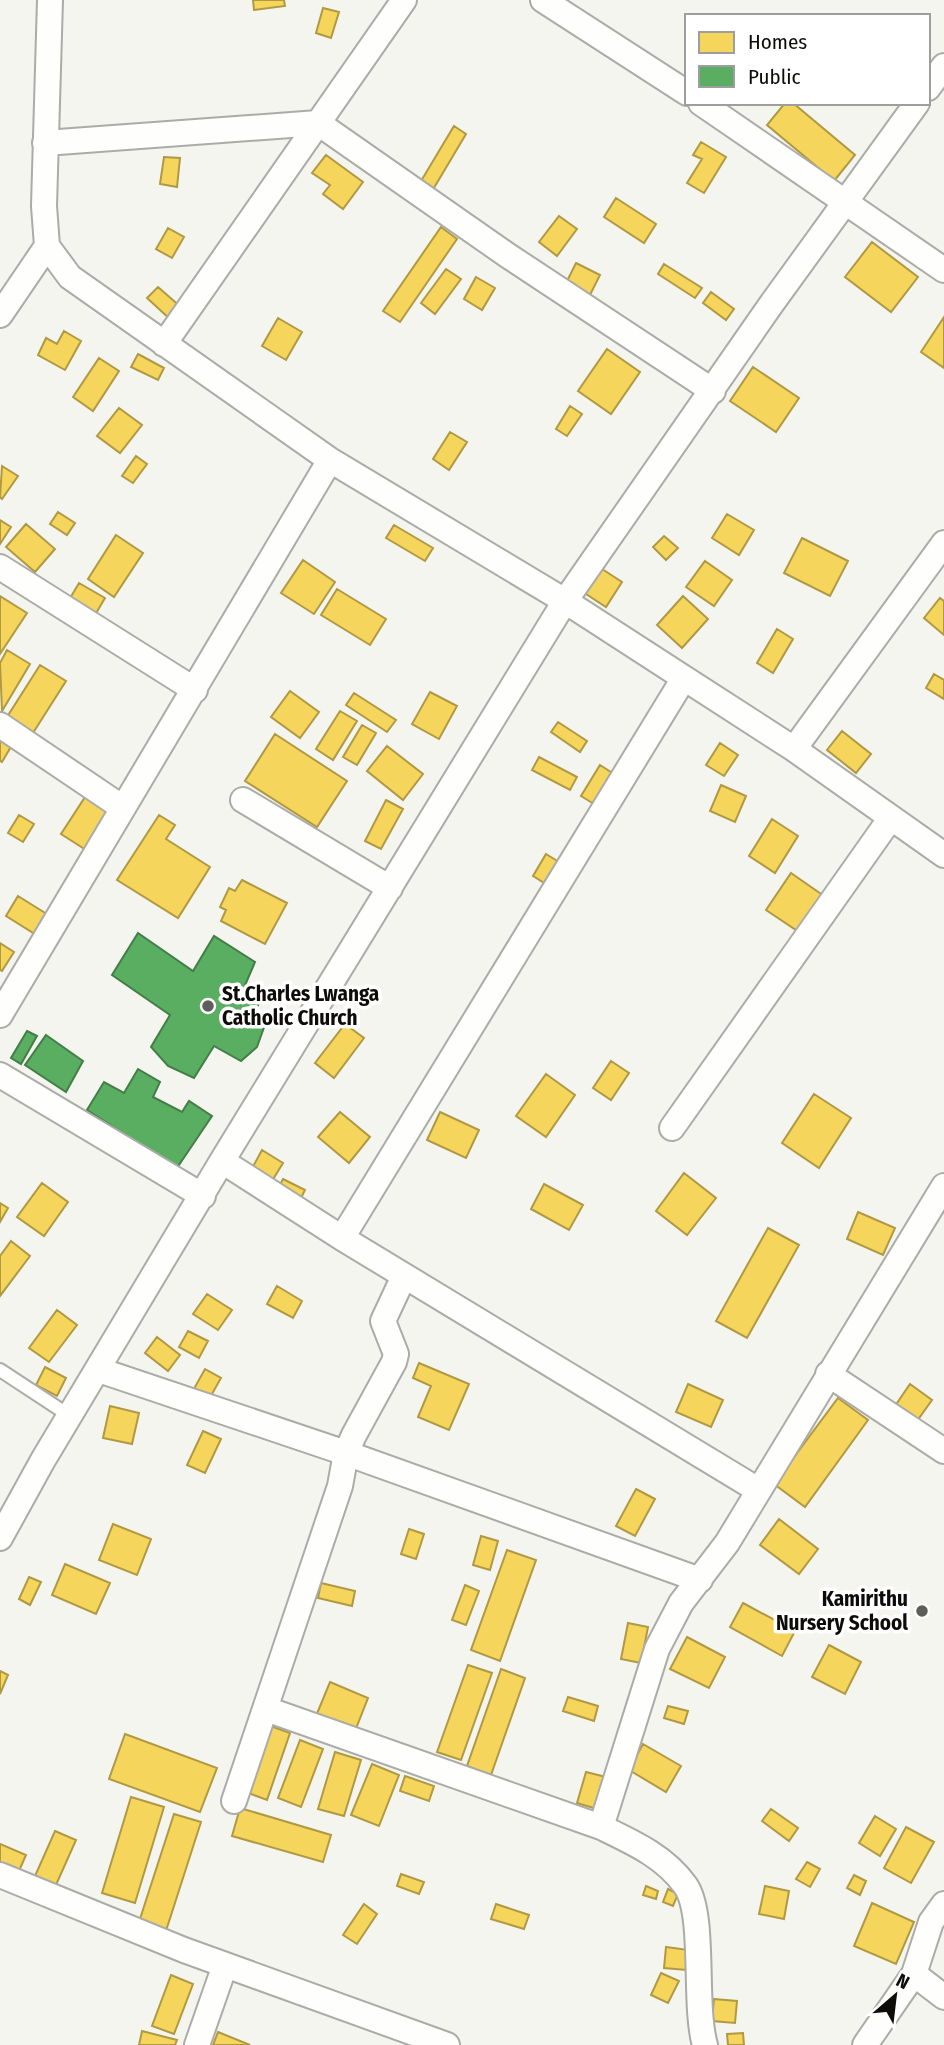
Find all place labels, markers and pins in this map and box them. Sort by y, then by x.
place label: St.Charles Lwanga Catholic Church [222,981,379,1031]
marker: St.Charles Lwanga Catholic Church [200,998,216,1014]
place label: Kamirithu Nursery School [776,1586,908,1636]
marker: Kamirithu Nursery School [914,1603,930,1619]

